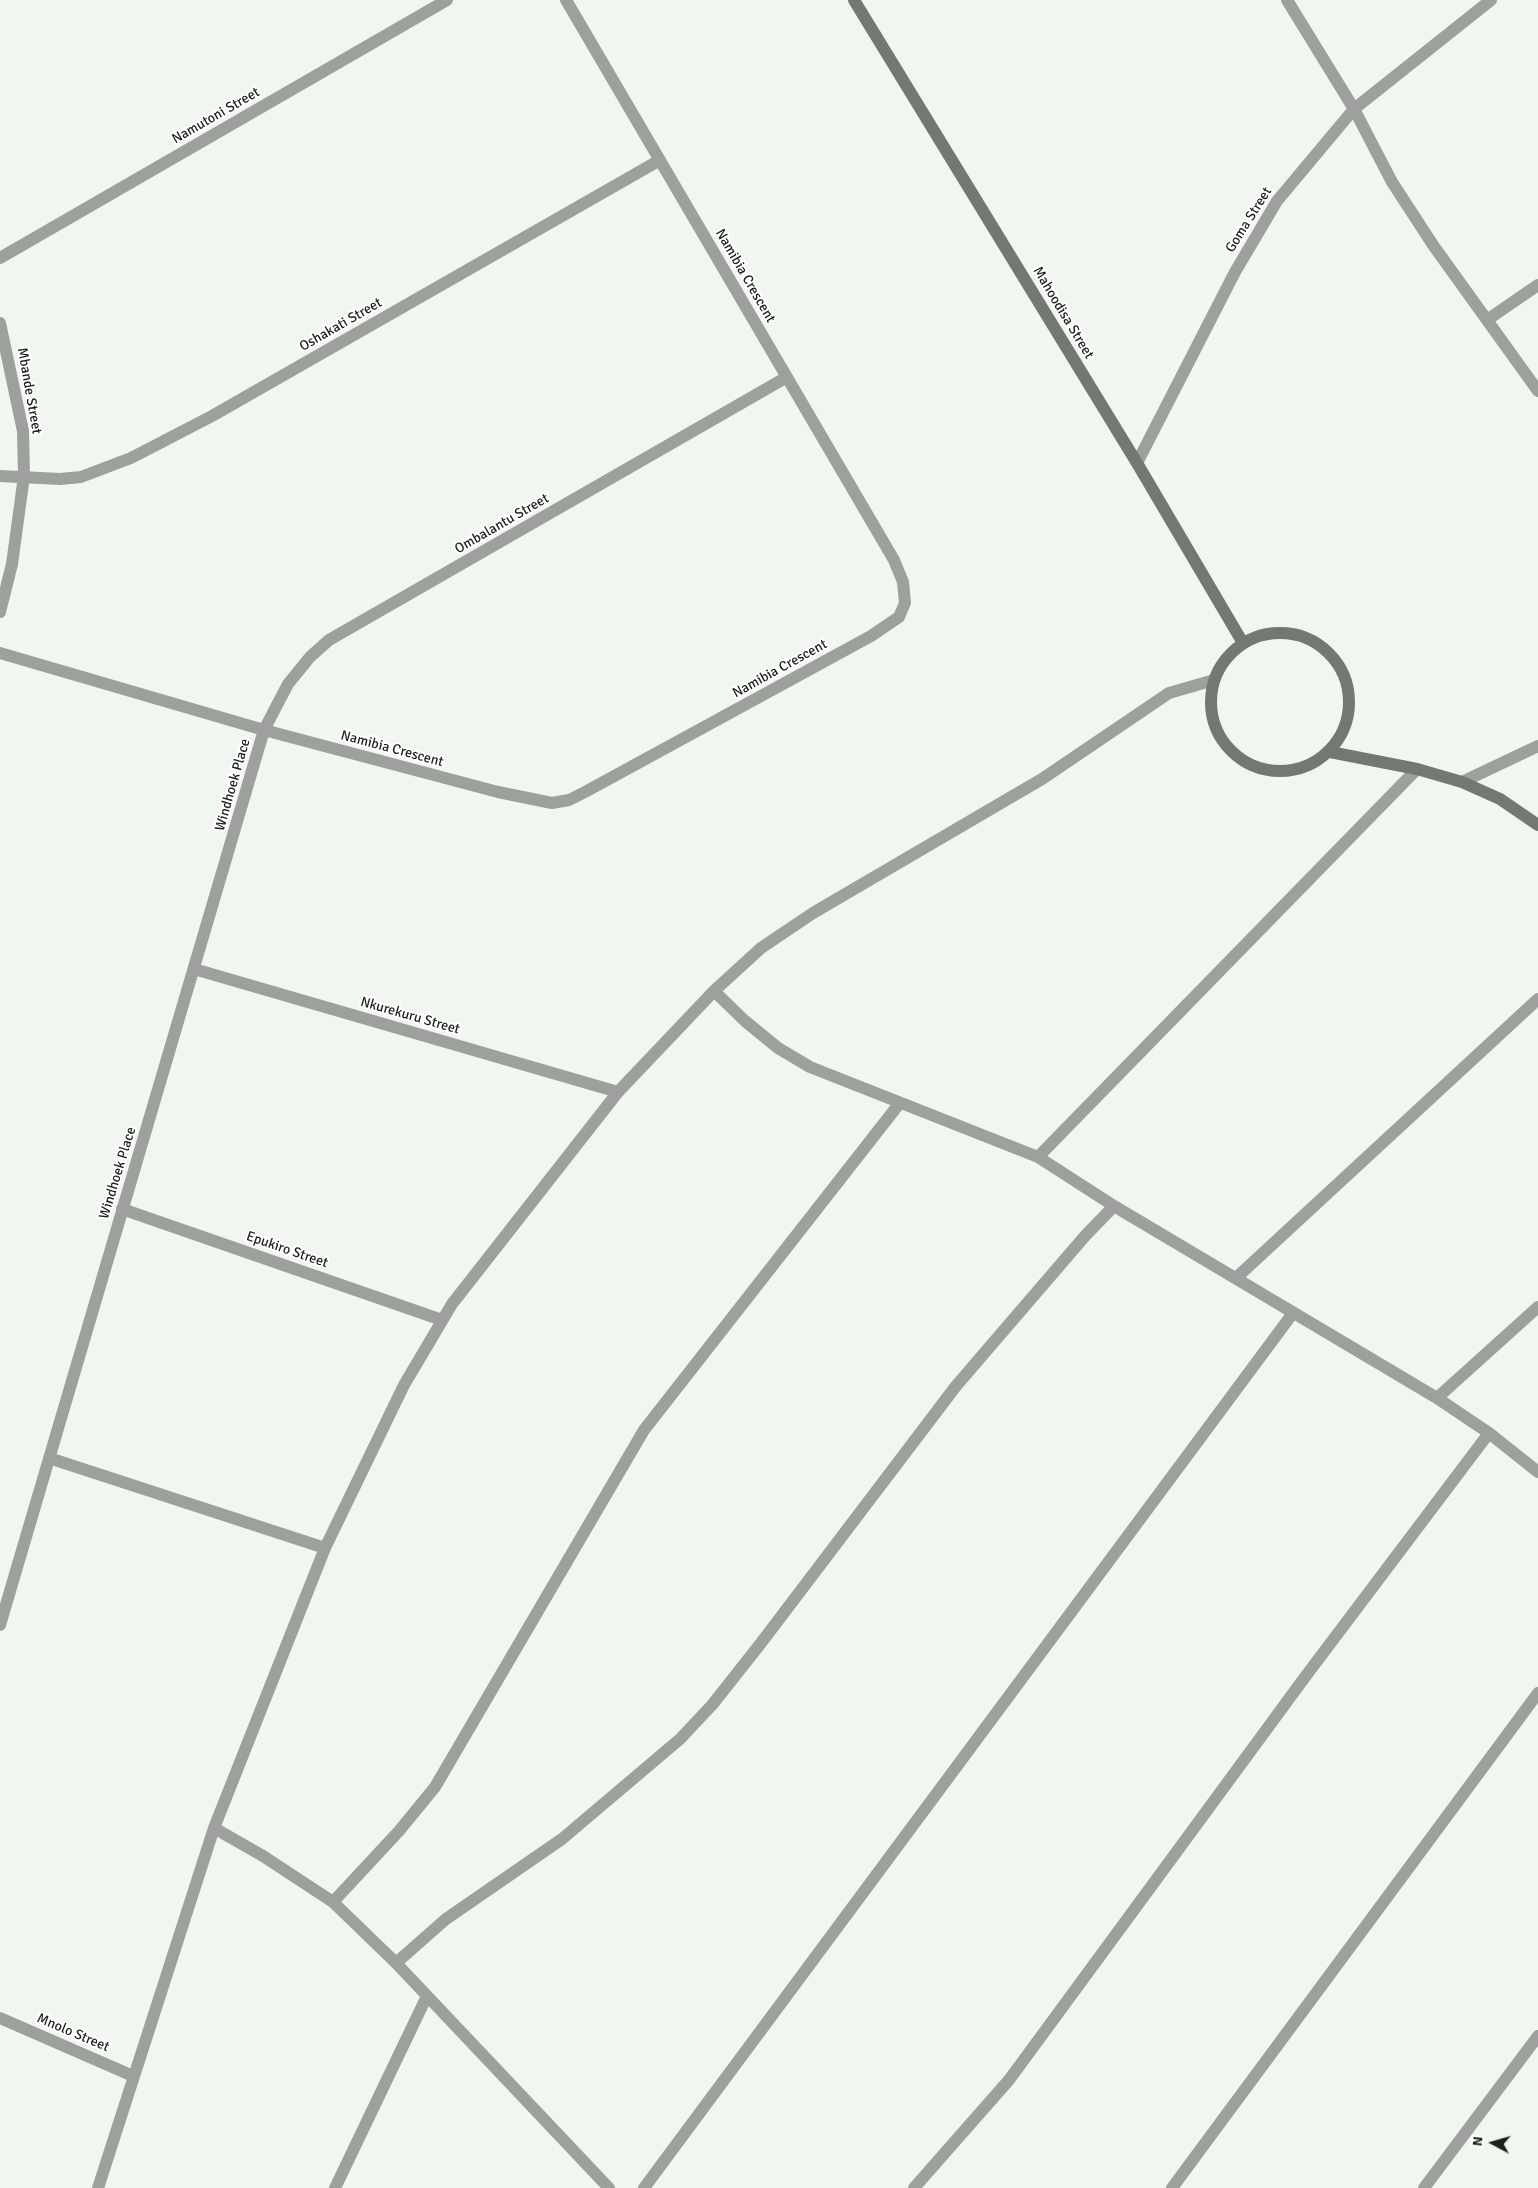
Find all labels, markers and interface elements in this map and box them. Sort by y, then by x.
street label: Namutoni Street [169,84,263,148]
street label: Goma Street [1222,184,1276,256]
street label: Namibia Crescent [711,226,779,326]
street label: Mahoodisa Street [1029,264,1097,362]
street label: Oshakati Street [297,295,385,355]
street label: Mbande Street [13,347,45,435]
street label: Ombalantu Street [452,490,552,558]
street label: Namibia Crescent [730,636,830,702]
street label: Namibia Crescent [339,727,445,771]
street label: Windhoek Place [212,737,254,833]
street label: Nkurekuru Street [358,994,462,1038]
street label: Windhoek Place [96,1125,140,1221]
street label: Epukiro Street [244,1228,330,1272]
street label: Mnolo Street [34,2010,112,2056]
north arrow [1468,2118,1518,2168]
text: N [1469,2136,1487,2147]

